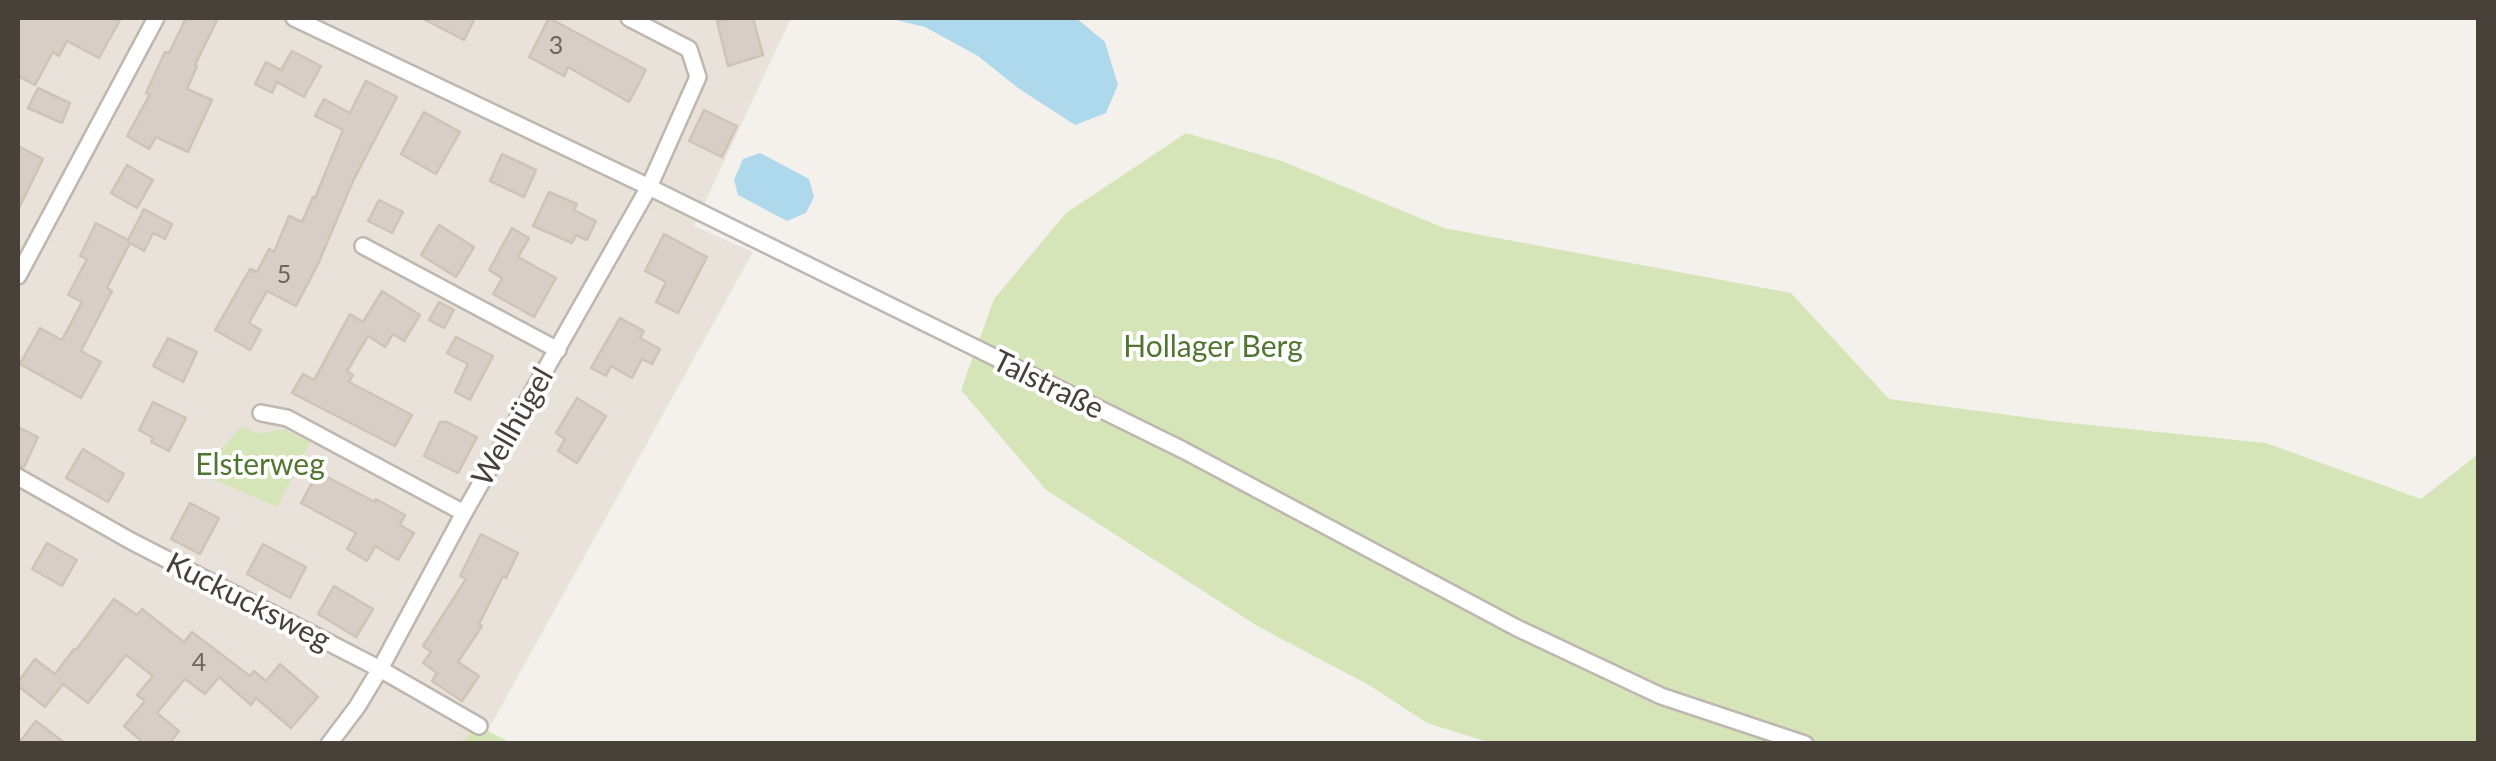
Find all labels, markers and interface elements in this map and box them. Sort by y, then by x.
house number: 3 [549,31,563,61]
house number: 5 [277,260,291,290]
park label: Hollager Berg [1123,329,1303,365]
street label: Talstraße [987,343,1109,427]
street label: Wellhügel [465,361,561,493]
park label: Elsterweg [195,447,325,483]
street label: Kuckucksweg [160,545,336,659]
house number: 4 [192,648,206,678]

